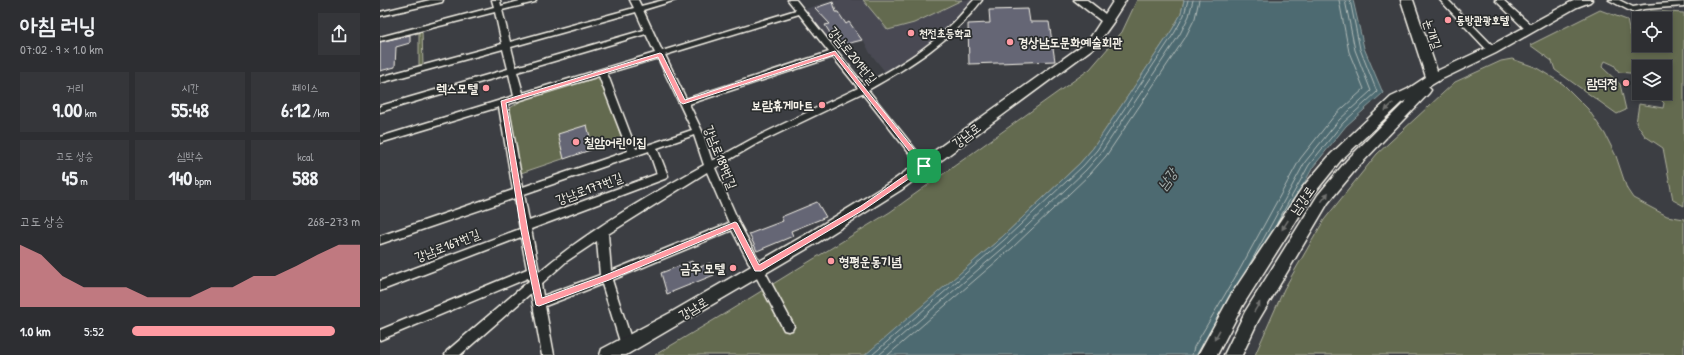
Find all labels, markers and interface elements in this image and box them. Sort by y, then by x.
text: 아침 러닝 [20,10,96,40]
map controls [1632,12,1672,100]
button: locate [1632,12,1672,52]
button: share [318,13,360,55]
place label: 동방관광호텔 [1456,13,1509,27]
marker: 동방관광호텔 [1443,15,1453,25]
street label: 논개길 [1419,16,1447,52]
street label: 강남로201번길 [824,23,882,87]
place label: 천전초등학교 [919,26,972,40]
marker: 천전초등학교 [906,28,916,38]
place label: 경상남도문화예술회관 [1018,33,1123,51]
marker: 경상남도문화예술회관 [1005,37,1015,47]
text: 07:02 · 9 × 1.0 km [20,40,103,58]
button: layers [1632,60,1672,100]
place label: 람덕정 [1587,74,1618,92]
marker: 람덕정 [1621,78,1631,88]
place label: 렉스모텔 [436,79,479,97]
text: 거리 [66,81,84,95]
text: 시간 [181,81,199,95]
text: 페이스 [292,81,319,95]
marker: 렉스모텔 [481,83,491,93]
text: 9.00 [53,96,82,123]
text: 55:48 [171,96,209,123]
text: 6:12 [281,96,310,123]
place label: 보람휴게마트 [751,96,815,114]
marker: 보람휴게마트 [817,100,827,110]
one-way arrow [1384,102,1394,112]
text: km [82,106,97,120]
text: /km [310,106,330,120]
street label: 강남로 [948,118,984,152]
street label: 강남로189번길 [700,122,742,192]
place label: 칠암어린이집 [584,133,647,151]
marker: 칠암어린이집 [571,137,581,147]
text: 고도 상승 [56,149,94,163]
text: 심박수 [177,149,203,163]
pin [907,149,941,183]
text: kcal [297,150,313,164]
icon: arrive [913,155,935,177]
water label: 남강 [1152,163,1182,193]
text: 45 [62,164,78,191]
text: 140 [169,164,192,191]
text: 588 [292,164,318,191]
street label: 강남로177번길 [553,168,625,208]
text: m [78,174,88,188]
text: bpm [192,174,211,188]
street label: 남강로 [1286,182,1318,218]
one-way arrow [1321,191,1329,202]
text: 고도 상승 [20,212,65,230]
text: 268–273 m [307,212,360,230]
one-way arrow [1281,220,1289,230]
street label: 강남로167번길 [412,224,482,266]
place label: 형평운동기념 [839,252,902,270]
marker: 형평운동기념 [826,256,836,266]
place label: 금주 모텔 [680,259,726,277]
marker: 금주 모텔 [728,263,738,273]
street label: 강남로 [675,292,711,324]
one-way arrow [1253,302,1260,313]
text: 1.0 km [20,322,51,340]
text: 5:52 [84,322,104,340]
one-way arrow [1214,330,1221,341]

